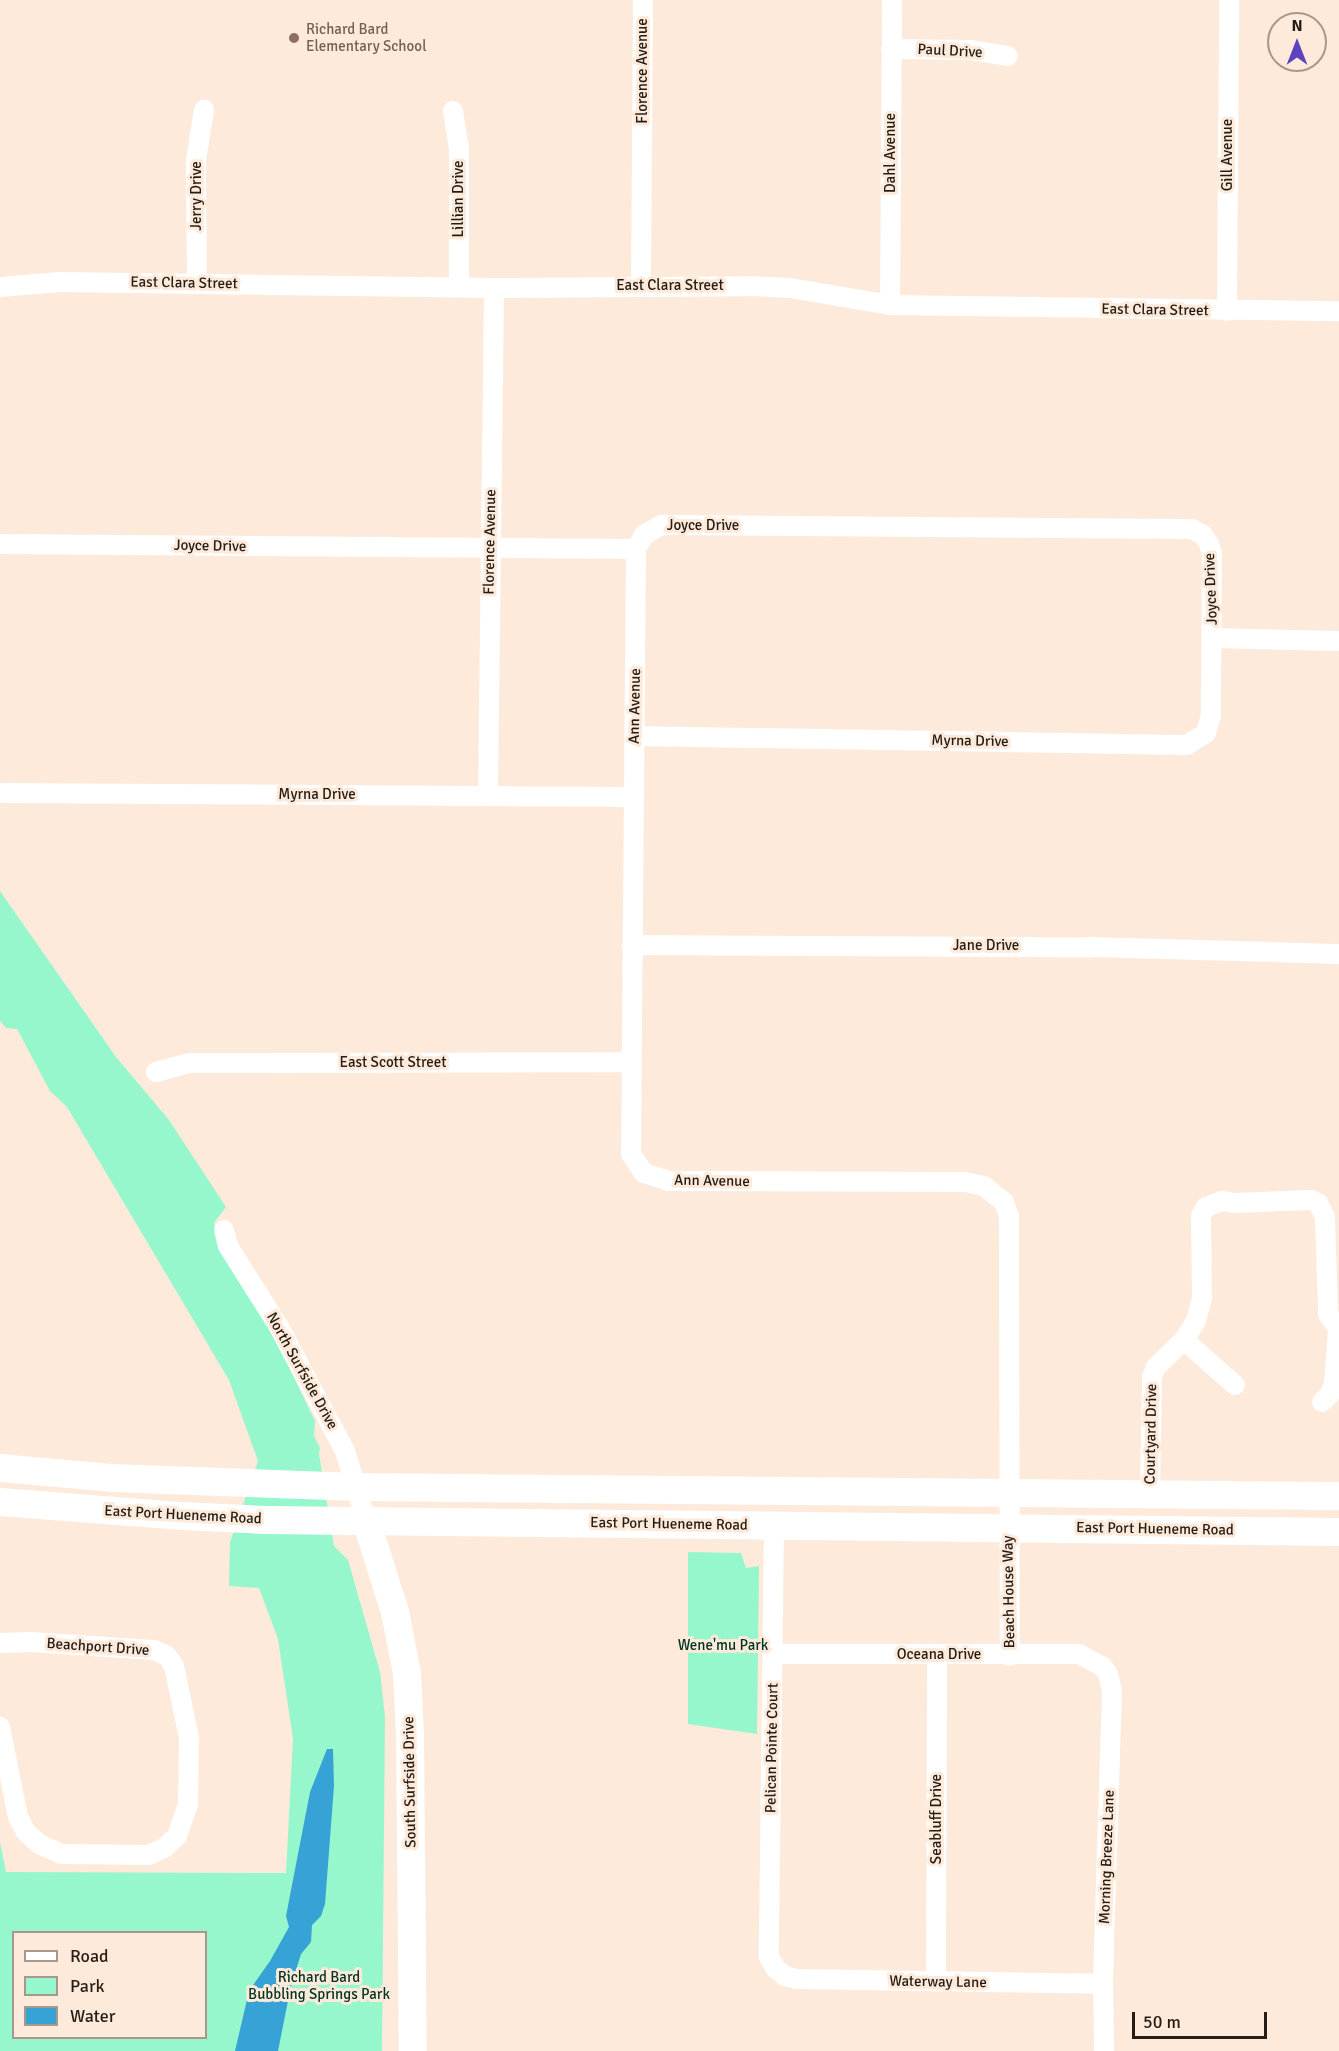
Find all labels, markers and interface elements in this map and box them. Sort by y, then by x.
north arrow [1267,12,1327,72]
text: N [1291,16,1303,36]
street label: Florence Avenue [634,18,652,124]
place label: Richard Bard Elementary School [306,20,427,55]
marker: Richard Bard Elementary School [287,31,301,45]
street label: Paul Drive [917,40,983,62]
street label: Dahl Avenue [882,113,900,193]
street label: Gill Avenue [1219,119,1237,191]
street label: Jerry Drive [188,161,206,231]
street label: Lillian Drive [450,161,468,237]
street label: East Clara Street [130,273,238,293]
street label: East Clara Street [616,277,724,295]
street label: East Clara Street [1101,300,1209,320]
street label: Florence Avenue [480,489,500,595]
street label: Joyce Drive [667,517,739,535]
street label: Joyce Drive [174,536,246,556]
street label: Joyce Drive [1201,552,1221,626]
street label: Ann Avenue [625,668,645,744]
street label: Myrna Drive [931,731,1009,751]
street label: Myrna Drive [278,786,356,804]
street label: Jane Drive [953,937,1019,955]
street label: East Scott Street [340,1054,446,1072]
street label: Ann Avenue [674,1171,750,1191]
street label: North Surfside Drive [262,1309,342,1433]
street label: Courtyard Drive [1141,1383,1161,1485]
street label: East Port Hueneme Road [104,1502,262,1528]
street label: East Port Hueneme Road [590,1514,748,1534]
street label: East Port Hueneme Road [1076,1519,1234,1539]
street label: Beach House Way [999,1535,1019,1649]
street label: Beachport Drive [46,1634,150,1660]
park label: Wene'mu Park [678,1637,768,1655]
street label: Oceana Drive [897,1646,981,1664]
street label: Pelican Pointe Court [762,1683,782,1813]
street label: South Surfside Drive [400,1716,420,1848]
street label: Seabluff Drive [928,1774,946,1864]
street label: Morning Breeze Lane [1096,1790,1118,1924]
legend [12,1931,207,2039]
text: Road [70,1945,109,1967]
park label: Richard Bard Bubbling Springs Park [248,1968,390,2003]
street label: Waterway Lane [889,1972,987,1992]
text: Park [70,1975,105,1997]
scale bar [1135,2000,1270,2038]
text: Water [70,2005,115,2027]
text: 50 m [1143,2011,1181,2033]

